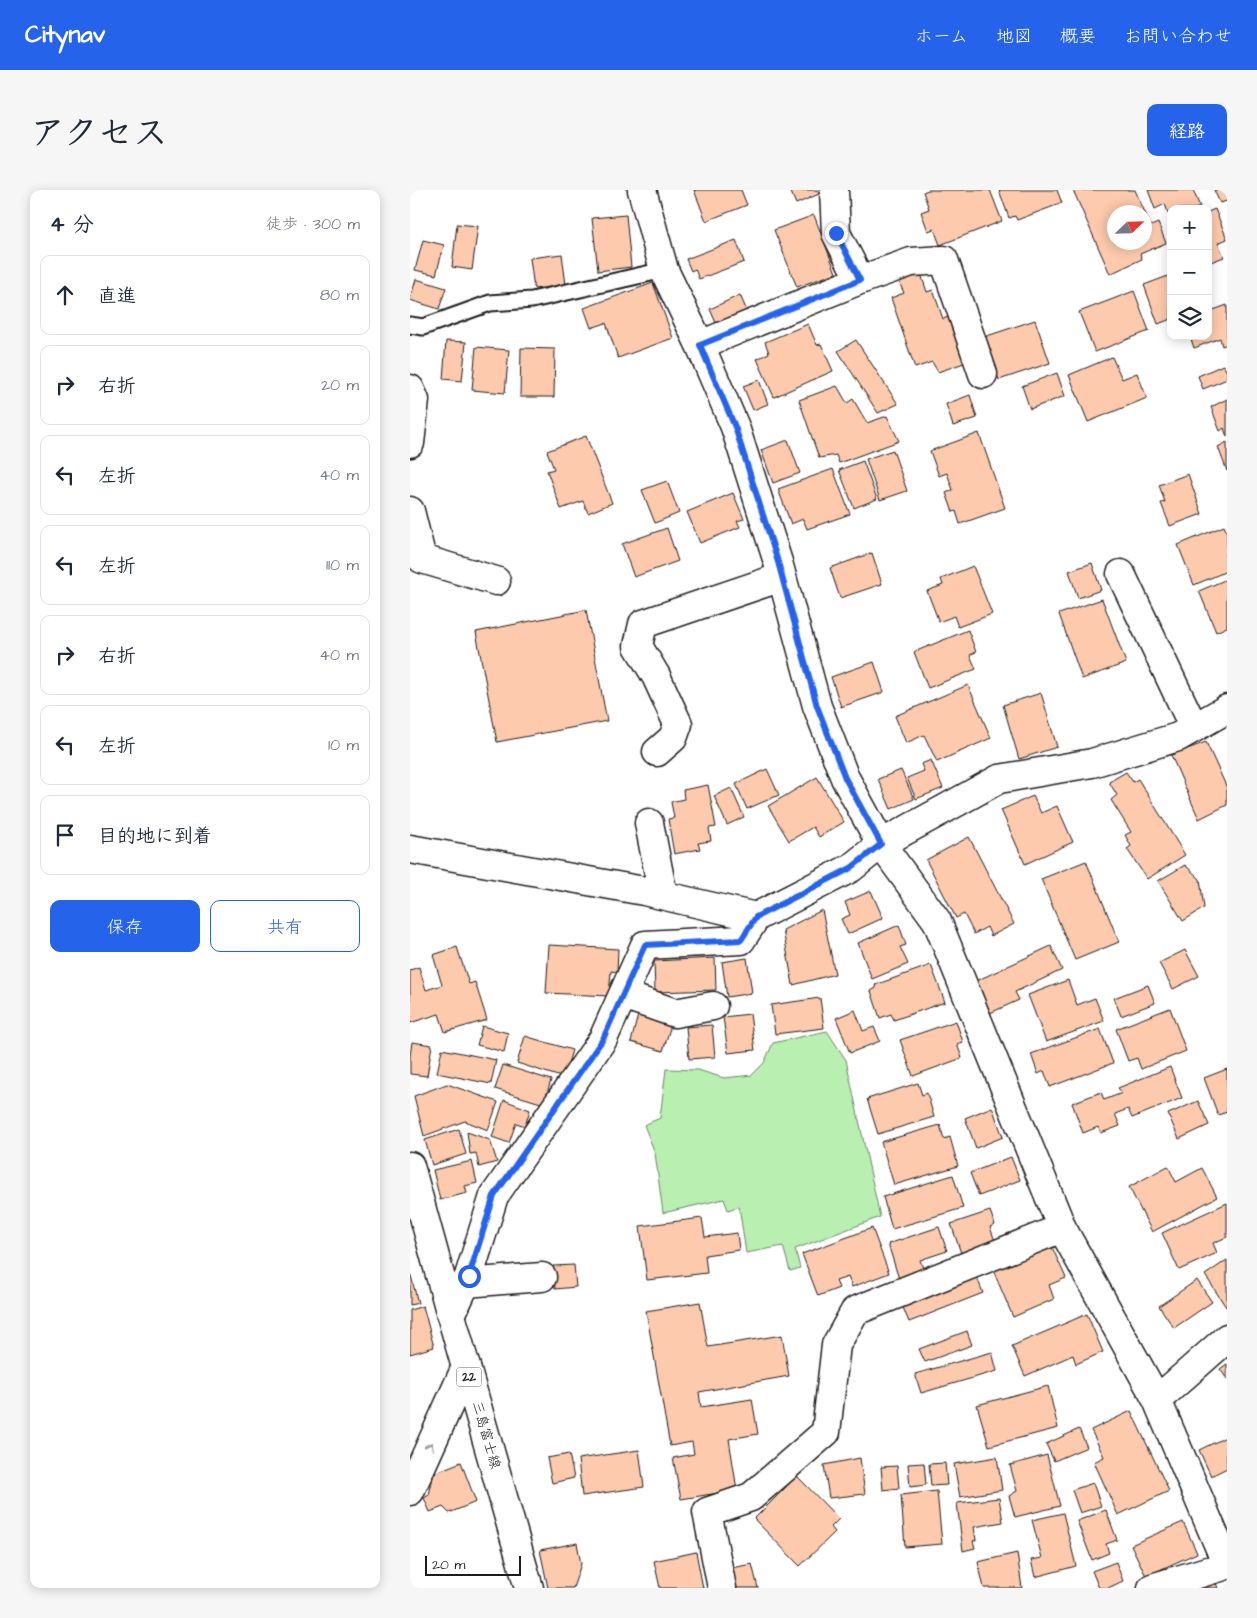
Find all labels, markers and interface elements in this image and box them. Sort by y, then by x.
text: Citynav [25,18,105,52]
text: ホーム [915,24,968,49]
text: 地図 [996,24,1032,49]
text: 概要 [1060,24,1096,49]
text: お問い合わせ [1124,24,1232,49]
button: 経路 [1147,104,1227,156]
text: アクセス [30,109,168,158]
north arrow [1107,205,1152,250]
map controls [1167,205,1212,340]
button: + [1167,205,1212,250]
text: 4 分 [50,210,94,239]
text: 徒歩 · 300 m [266,213,360,235]
route end [825,222,848,245]
button: − [1167,250,1212,295]
icon: ahead [51,281,79,309]
text: 直進 [98,283,136,310]
text: 80 m [320,284,359,306]
button: layers [1167,295,1212,340]
icon: right [51,371,79,399]
text: 右折 [98,373,136,400]
text: 20 m [321,374,359,396]
icon: left [51,461,79,489]
text: 左折 [98,463,136,490]
text: 40 m [319,464,359,486]
icon: left [51,551,79,579]
text: 左折 [98,553,136,580]
text: 110 m [326,554,359,576]
icon: right [51,641,79,669]
text: 右折 [98,643,136,670]
text: 40 m [319,644,359,666]
icon: left [51,731,79,759]
text: 左折 [98,733,136,760]
text: 10 m [328,734,359,756]
icon: arrive [51,821,79,849]
text: 目的地に到着 [98,823,212,850]
button: 保存 [50,900,200,952]
button: 共有 [210,900,360,952]
route start [458,1265,481,1288]
road number: 22 [456,1368,482,1386]
street label: 三島富士線 [467,1399,505,1471]
one-way arrow [424,1442,435,1451]
scale bar [425,1553,521,1576]
text: 20 m [432,1555,465,1575]

